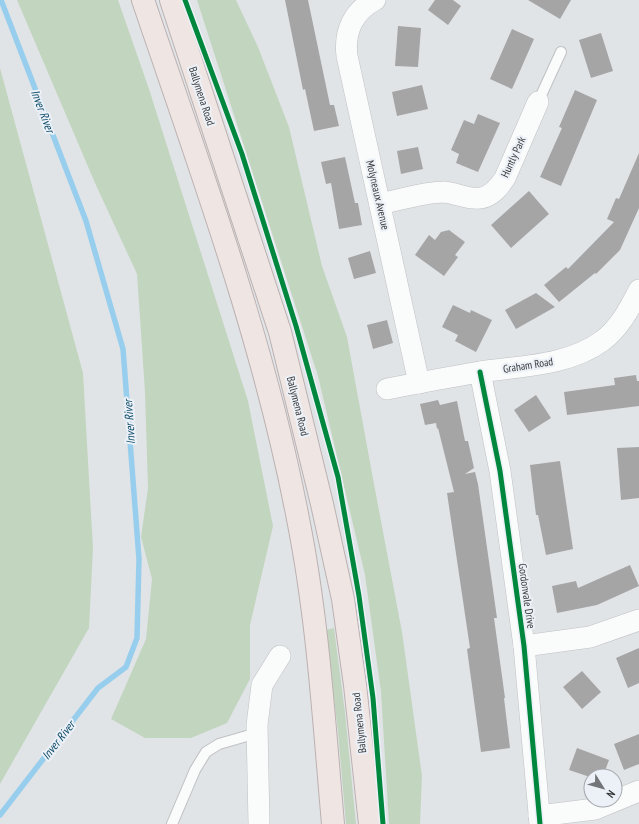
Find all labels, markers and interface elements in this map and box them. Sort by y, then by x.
street label: Ballymena Road [186,65,218,127]
water label: Inver River [28,87,59,136]
street label: Huntly Park [497,134,529,180]
street label: Molyneaux Avenue [363,159,393,232]
street label: Graham Road [502,354,554,376]
street label: Ballymena Road [284,375,312,437]
water label: Inver River [120,397,138,445]
street label: Gordonvale Drive [516,563,539,630]
street label: Ballymena Road [349,692,369,754]
water label: Inver River [38,716,79,762]
north arrow [583,768,623,808]
text: N [604,787,618,801]

